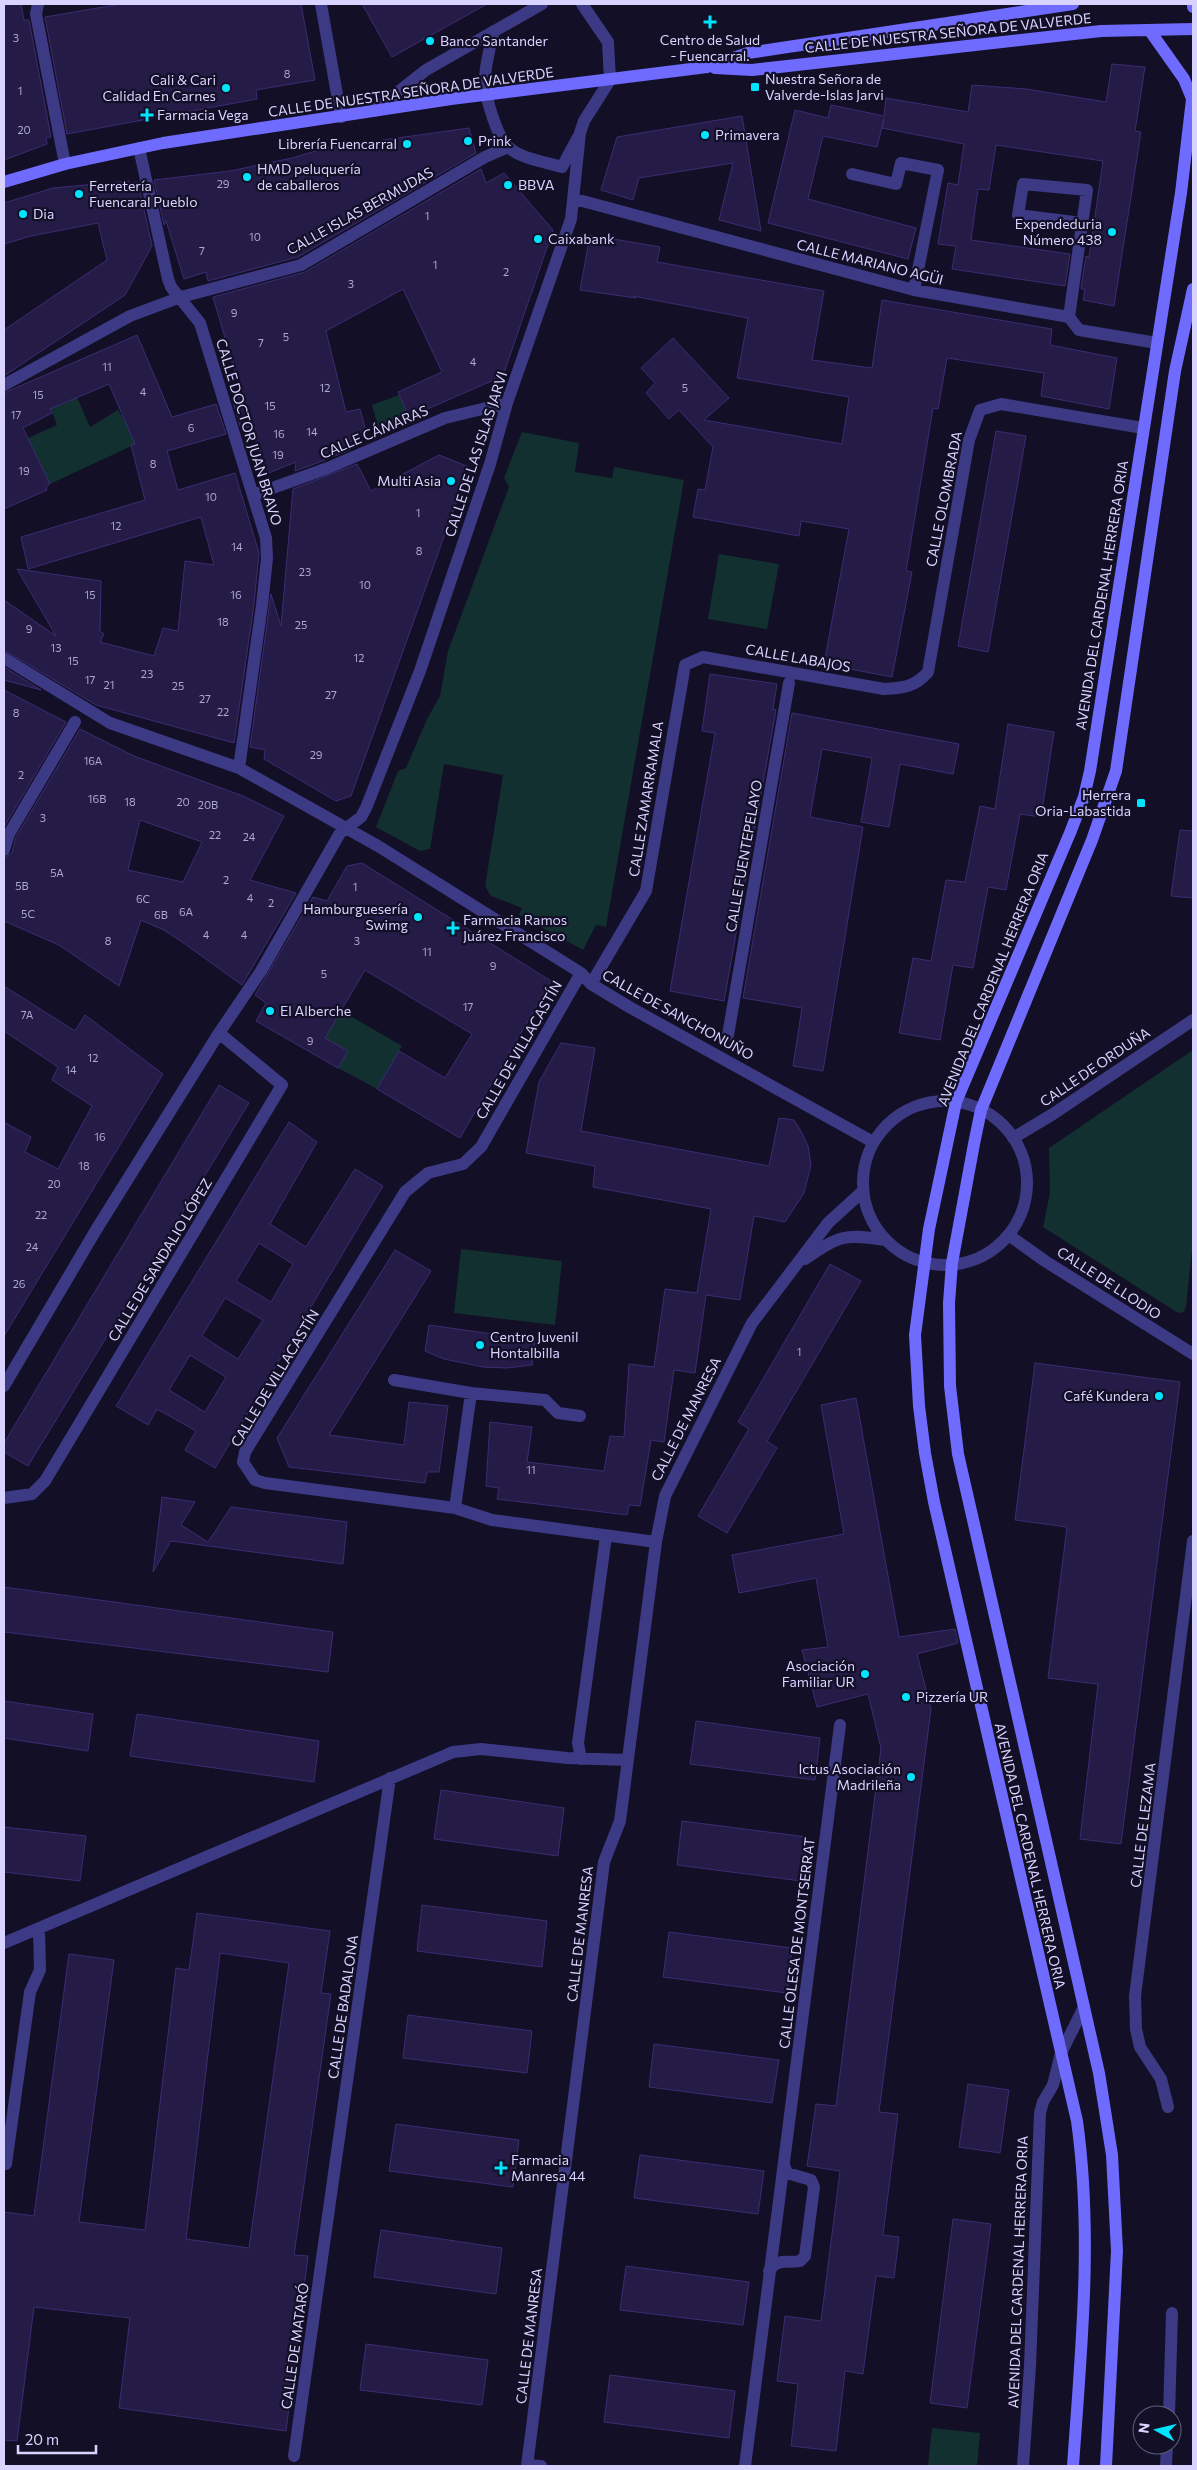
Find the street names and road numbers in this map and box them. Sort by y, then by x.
street label: CALLE DE NUESTRA SEÑORA DE VALVERDE [804,9,1092,56]
street label: CALLE DE NUESTRA SEÑORA DE VALVERDE [267,63,555,120]
street label: CALLE ISLAS BERMUDAS [284,163,436,258]
street label: CALLE MARIANO AGÜI [795,235,945,288]
street label: CALLE DOCTOR JUAN BRAVO [213,336,286,527]
street label: CALLE DE LAS ISLAS JARVI [441,369,510,539]
street label: CALLE CÁMARAS [317,401,430,462]
street label: CALLE OLOMBRADA [922,429,965,568]
street label: AVENIDA DEL CARDENAL HERRERA ORIA [1072,459,1131,731]
street label: CALLE LABAJOS [744,640,852,675]
street label: CALLE ZAMARRAMALA [625,719,666,878]
street label: CALLE FUENTEPELAYO [722,778,765,933]
street label: AVENIDA DEL CARDENAL HERRERA ORIA [934,849,1052,1108]
street label: CALLE DE SANCHONUÑO [600,966,757,1063]
street label: CALLE DE VILLACASTÍN [472,977,565,1122]
street label: CALLE DE ORDUÑA [1036,1023,1153,1110]
street label: CALLE DE SANDALIO LÓPEZ [104,1175,215,1344]
street label: CALLE DE LLODIO [1054,1243,1164,1323]
street label: CALLE DE VILLACASTÍN [227,1306,322,1449]
street label: CALLE DE MANRESA [647,1354,724,1484]
street label: AVENIDA DEL CARDENAL HERRERA ORIA [992,1721,1070,1991]
street label: CALLE DE LEZAMA [1126,1761,1159,1889]
street label: CALLE OLESA DE MONTSERRAT [775,1836,818,2050]
street label: CALLE DE MANRESA [563,1865,596,2003]
street label: CALLE DE BADALONA [324,1934,361,2080]
street label: AVENIDA DEL CARDENAL HERRERA ORIA [1004,2135,1031,2409]
street label: CALLE DE MANRESA [512,2267,545,2405]
street label: CALLE DE MATARÓ [277,2282,312,2410]

